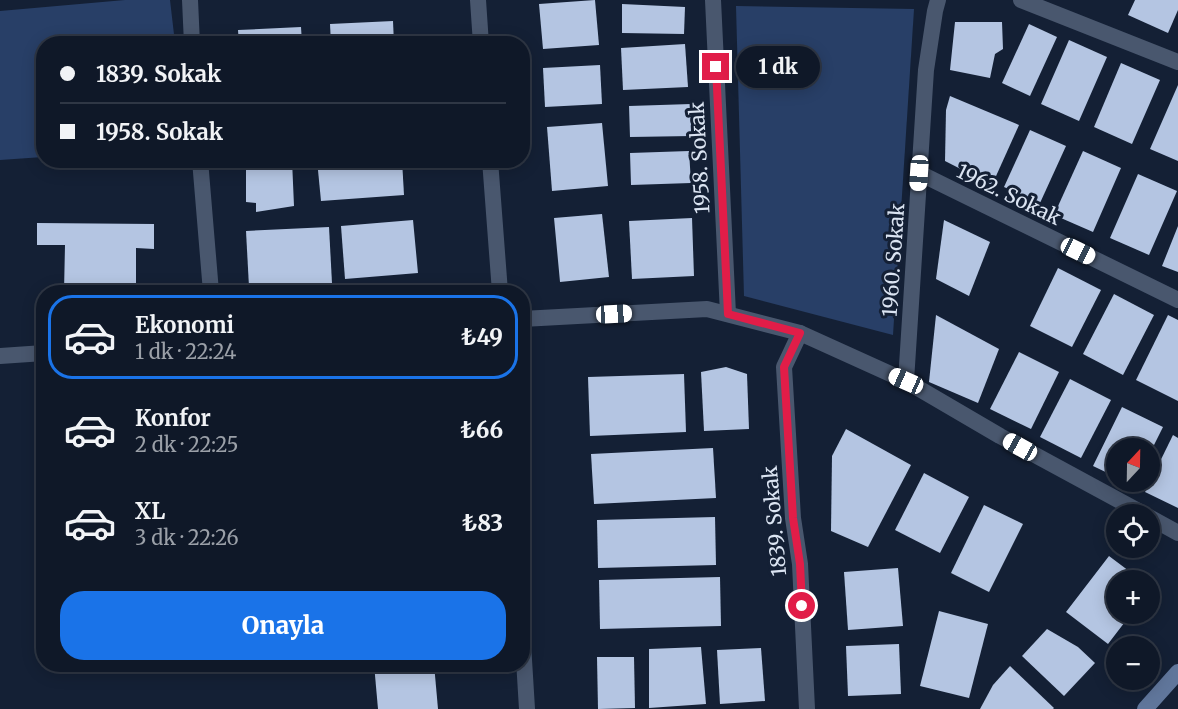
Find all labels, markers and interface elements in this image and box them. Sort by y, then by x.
callout: 1 dk [737,46,821,88]
route end [702,53,729,80]
text: 1 dk [758,54,798,79]
text: 1839. Sokak [96,60,221,88]
street label: 1958. Sokak [684,101,714,215]
text: 1958. Sokak [96,118,223,146]
car [909,154,929,192]
street label: 1962. Sokak [953,158,1065,230]
street label: 1960. Sokak [877,202,909,318]
car [1058,235,1098,267]
car [596,304,632,324]
icon: car [63,310,117,364]
text: Ekonomi [135,311,234,339]
text: ₺49 [461,323,503,351]
text: 1 dk · 22:24 [135,339,236,364]
car [886,365,926,397]
icon: car [63,403,117,457]
text: Konfor [135,404,211,432]
text: ₺66 [460,416,503,444]
car [1000,430,1040,464]
text: 2 dk · 22:25 [135,432,238,457]
north arrow [1106,438,1160,492]
map controls [1106,438,1160,690]
street label: 1839. Sokak [757,465,791,577]
icon: car [63,496,117,550]
text: XL [135,497,165,525]
button: locate [1106,504,1160,558]
text: ₺83 [462,509,503,537]
text: 3 dk · 22:26 [135,525,239,550]
button: + [1106,570,1160,624]
button: Onayla [60,591,506,660]
route start [788,592,815,619]
button: − [1106,636,1160,690]

